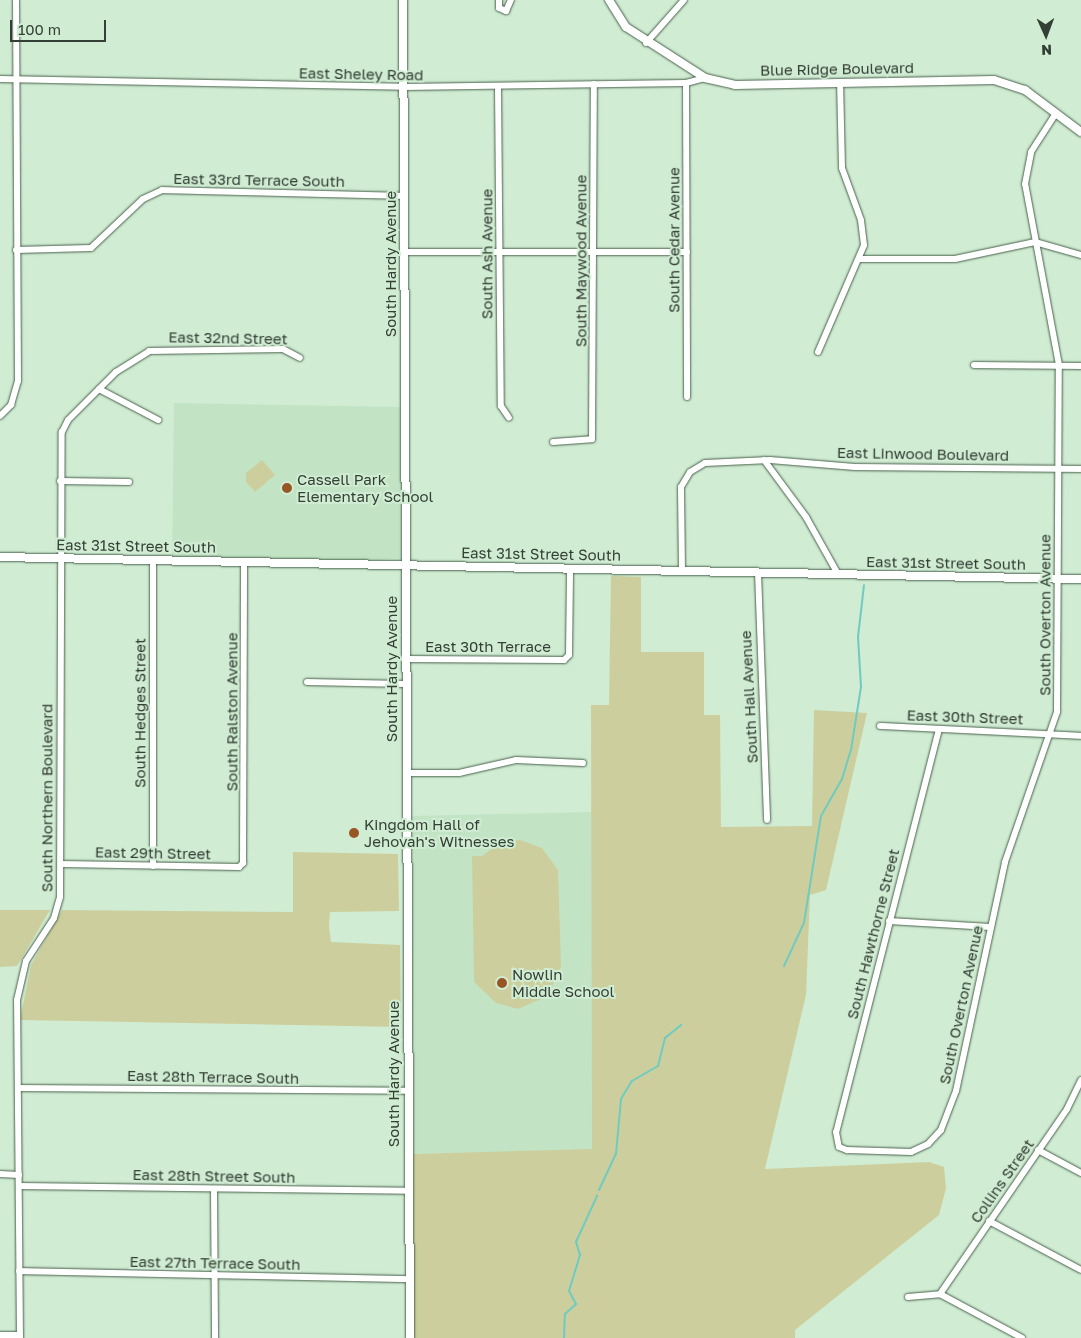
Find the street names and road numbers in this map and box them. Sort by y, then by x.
street label: Blue Ridge Boulevard [760,59,914,79]
street label: East Sheley Road [299,64,423,84]
street label: South Cedar Avenue [665,167,683,313]
street label: East 33rd Terrace South [173,170,345,190]
street label: South Maywood Avenue [572,175,590,347]
street label: South Ash Avenue [478,189,496,319]
street label: South Hardy Avenue [382,191,400,337]
street label: East 32nd Street [168,328,288,348]
street label: East Linwood Boulevard [837,443,1009,465]
street label: South Overton Avenue [1036,534,1054,696]
street label: East 31st Street South [56,536,216,556]
street label: East 31st Street South [461,544,621,564]
street label: East 31st Street South [866,553,1026,573]
street label: South Hardy Avenue [383,596,401,742]
street label: South Hall Avenue [737,630,761,764]
street label: South Ralston Avenue [223,633,241,791]
street label: South Hedges Street [131,638,149,788]
street label: East 30th Terrace [425,638,551,656]
street label: South Northern Boulevard [38,704,56,892]
street label: East 30th Street [906,706,1024,728]
street label: East 29th Street [95,843,211,863]
street label: South Hawthorne Street [843,847,903,1021]
street label: South Overton Avenue [935,924,987,1086]
street label: South Hardy Avenue [385,1001,403,1147]
street label: East 28th Terrace South [127,1066,299,1088]
street label: Collins Street [966,1136,1038,1226]
street label: East 28th Street South [132,1166,296,1186]
street label: East 27th Terrace South [129,1253,301,1273]

